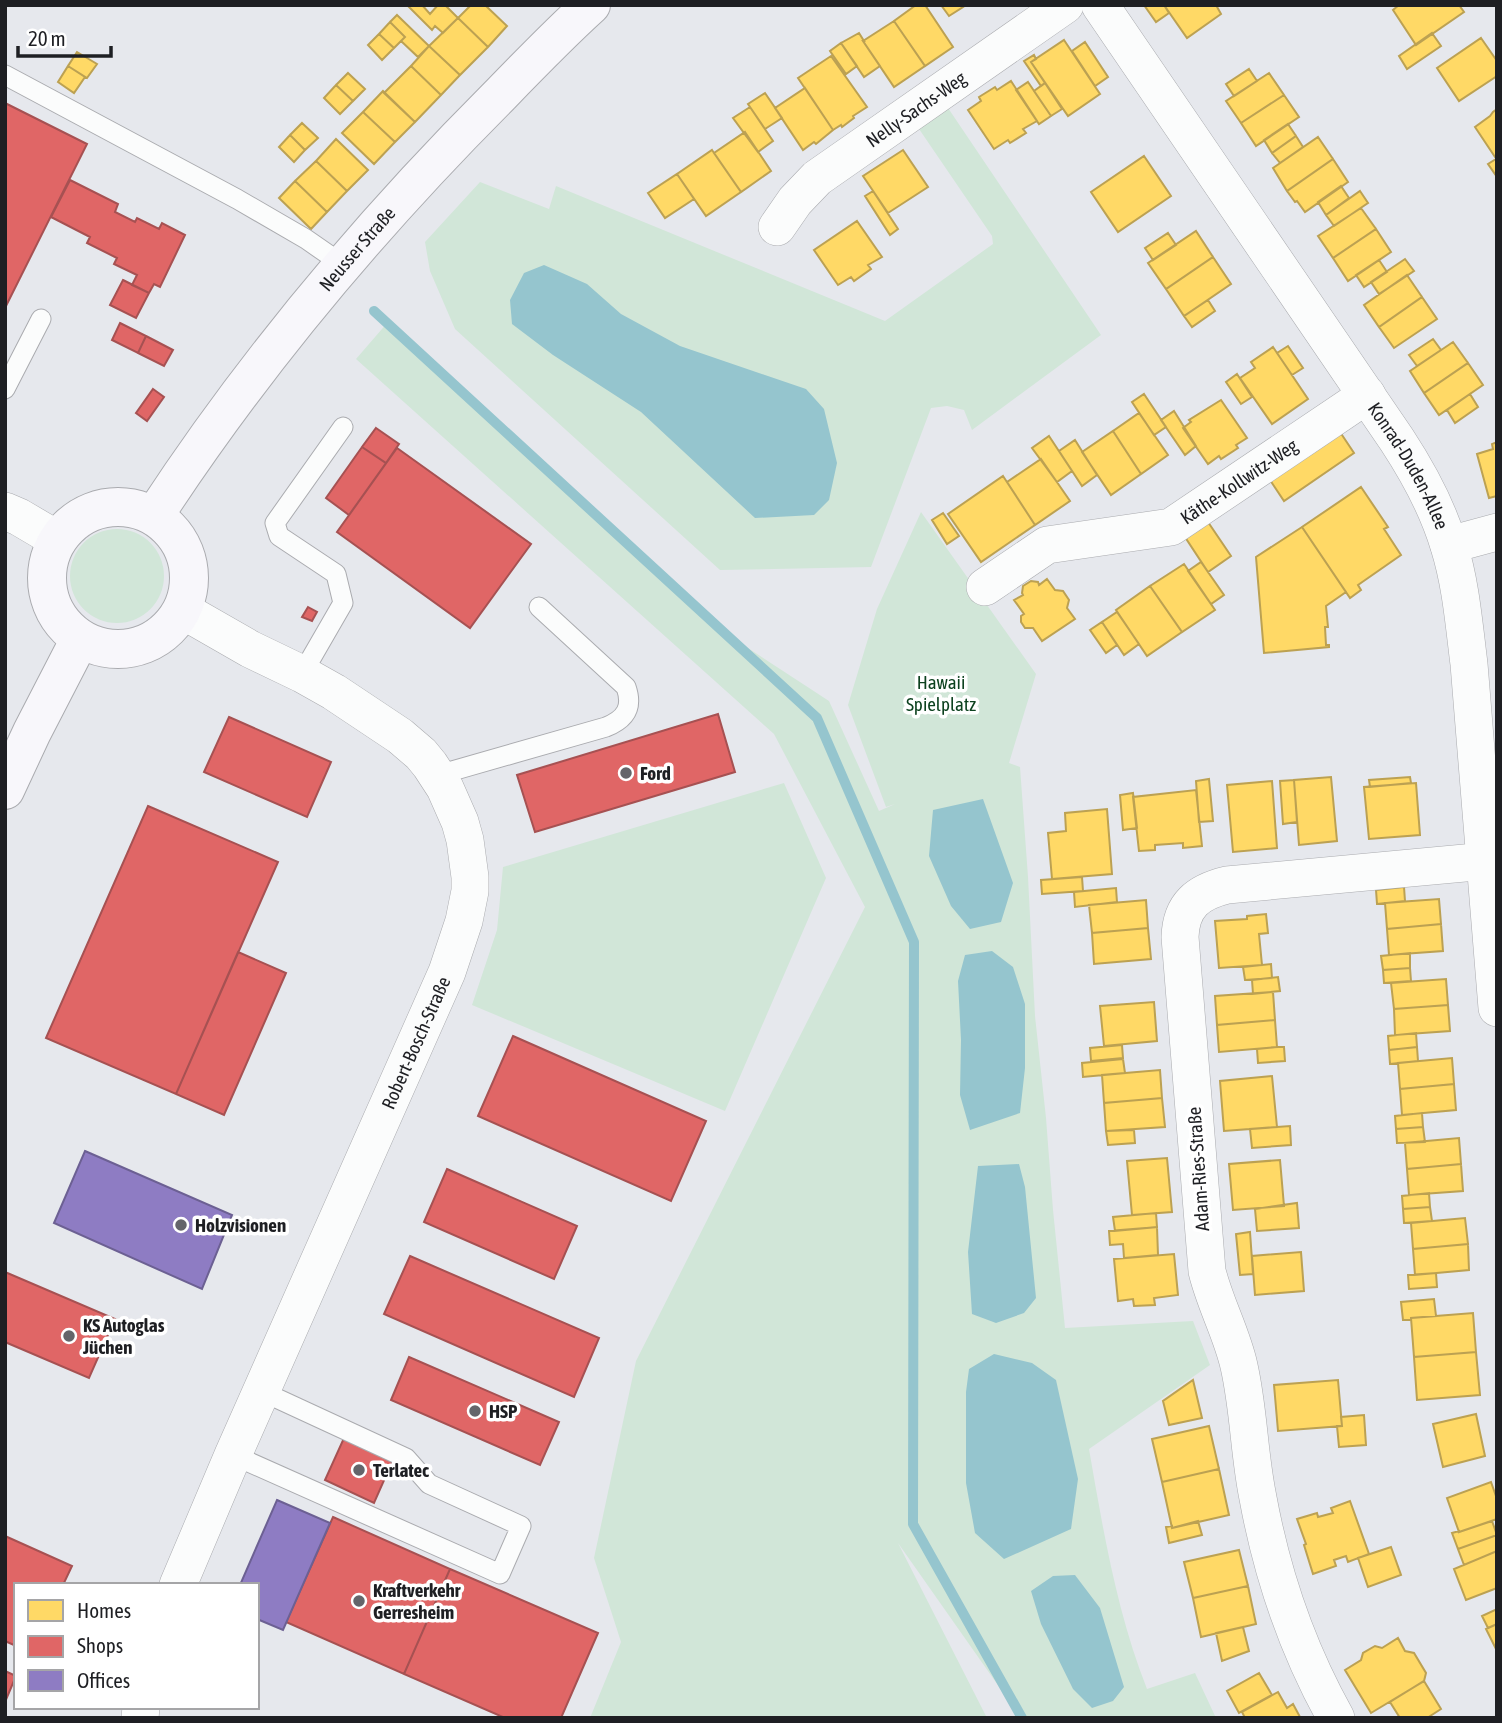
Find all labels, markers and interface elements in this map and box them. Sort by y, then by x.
scale bar [18,14,110,58]
text: 20 m [28,26,66,50]
street label: Nelly-Sachs-Weg [862,66,971,152]
street label: Neusser Straße [315,202,400,295]
street label: Konrad-Duden-Allee [1364,398,1453,532]
street label: Käthe-Kollwitz-Weg [1176,434,1302,529]
park label: Hawaii Spielplatz [906,671,976,715]
place label: Ford [640,762,671,784]
marker: Ford [618,765,634,781]
street label: Robert-Bosch-Straße [377,973,455,1112]
street label: Adam-Ries-Straße [1183,1106,1213,1232]
place label: Holzvisionen [195,1214,286,1236]
marker: Holzvisionen [173,1217,189,1233]
place label: KS Autoglas Jüchen [82,1314,165,1358]
marker: KS Autoglas Jüchen [61,1328,77,1344]
place label: HSP [489,1400,518,1422]
marker: HSP [467,1403,483,1419]
place label: Terlatec [373,1459,429,1481]
marker: Terlatec [351,1462,367,1478]
place label: Kraftverkehr Gerresheim [373,1579,461,1623]
legend [14,1583,259,1709]
marker: Kraftverkehr Gerresheim [351,1593,367,1609]
text: Homes [77,1598,131,1622]
text: Shops [77,1633,123,1657]
text: Offices [77,1668,130,1692]

